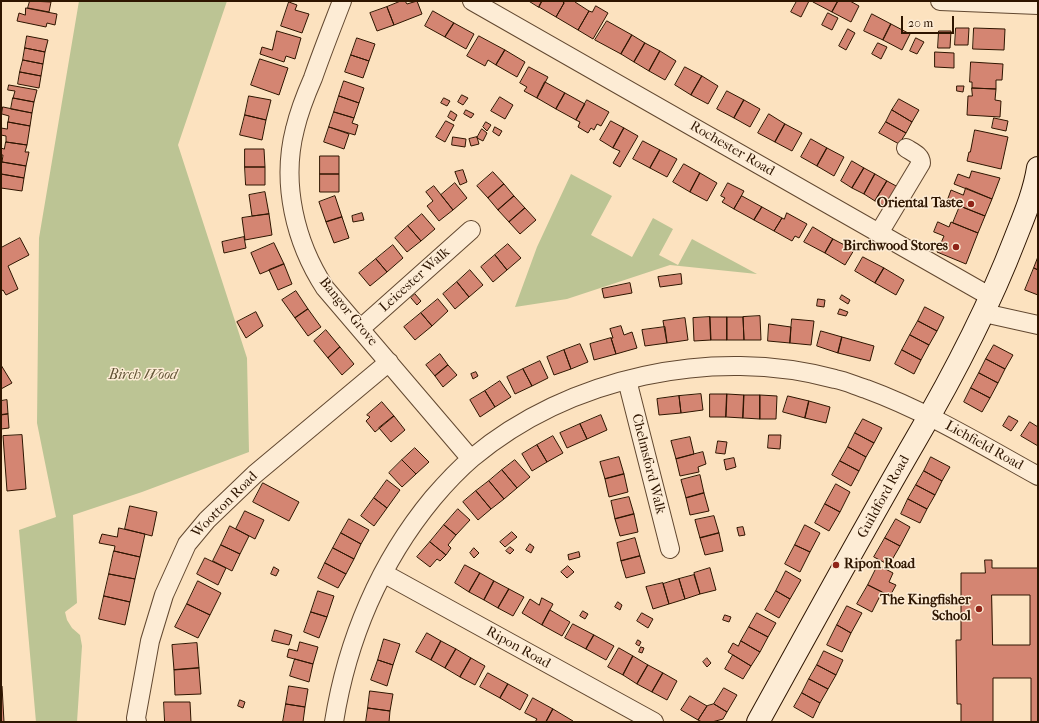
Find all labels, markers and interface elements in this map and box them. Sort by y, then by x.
scale bar [903,8,956,34]
text: 20 m [908,16,933,30]
street label: Rochester Road [687,118,777,180]
place label: Oriental Taste [877,196,963,212]
marker: Oriental Taste [966,199,976,209]
place label: Birchwood Stores [843,239,948,255]
marker: Birchwood Stores [951,242,961,252]
street label: Leicester Walk [376,244,454,316]
street label: Bangor Grove [315,274,381,350]
park label: Birch Wood [109,368,177,384]
street label: Chelmsford Walk [627,412,669,516]
street label: Lichfield Road [942,418,1026,474]
street label: Guildford Road [854,453,914,541]
street label: Wootton Road [189,469,261,541]
place label: Ripon Road [844,557,915,573]
marker: Ripon Road [831,560,841,570]
place label: The Kingfisher School [880,593,971,626]
marker: The Kingfisher School [974,604,984,614]
street label: Ripon Road [483,623,553,673]

